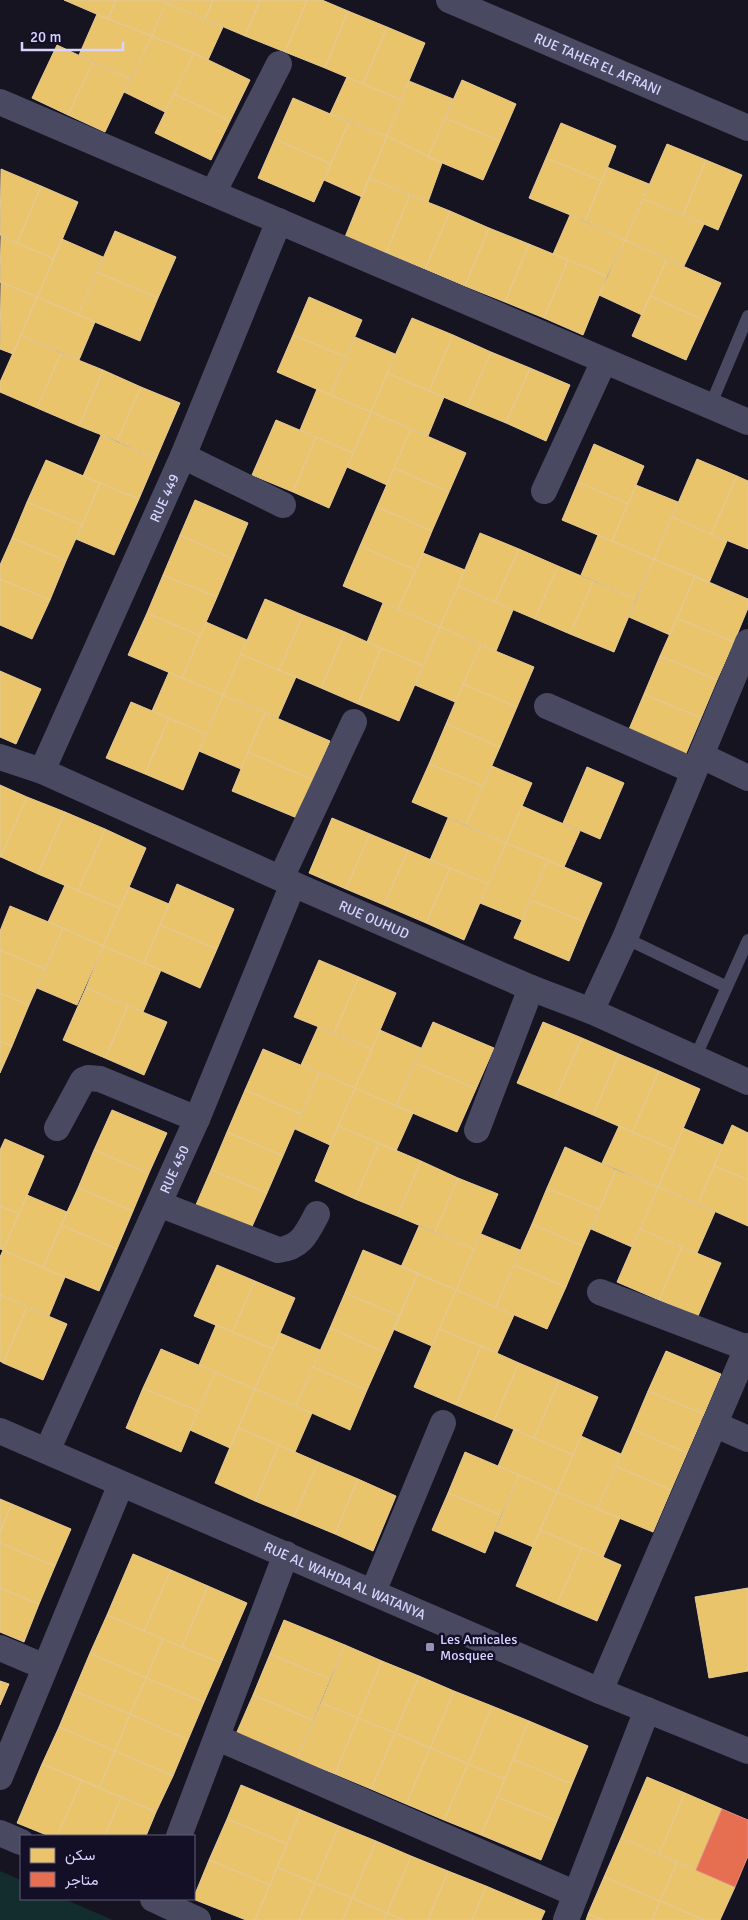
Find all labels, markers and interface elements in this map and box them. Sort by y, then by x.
scale bar [22,20,124,52]
text: 20 m [30,28,61,46]
street label: RUE TAHER EL AFRANI [531,29,664,99]
street label: RUE 449 [146,471,183,525]
street label: RUE OUHUD [336,897,412,943]
street label: RUE 450 [156,1143,193,1196]
street label: RUE AL WAHDA AL WATANYA [261,1538,429,1624]
place label: Les Amicales Mosquee [440,1631,517,1664]
marker: Les Amicales Mosquee [424,1641,436,1653]
legend [20,1835,195,1900]
text: سكن [65,1846,95,1865]
text: متاجر [64,1871,99,1889]

